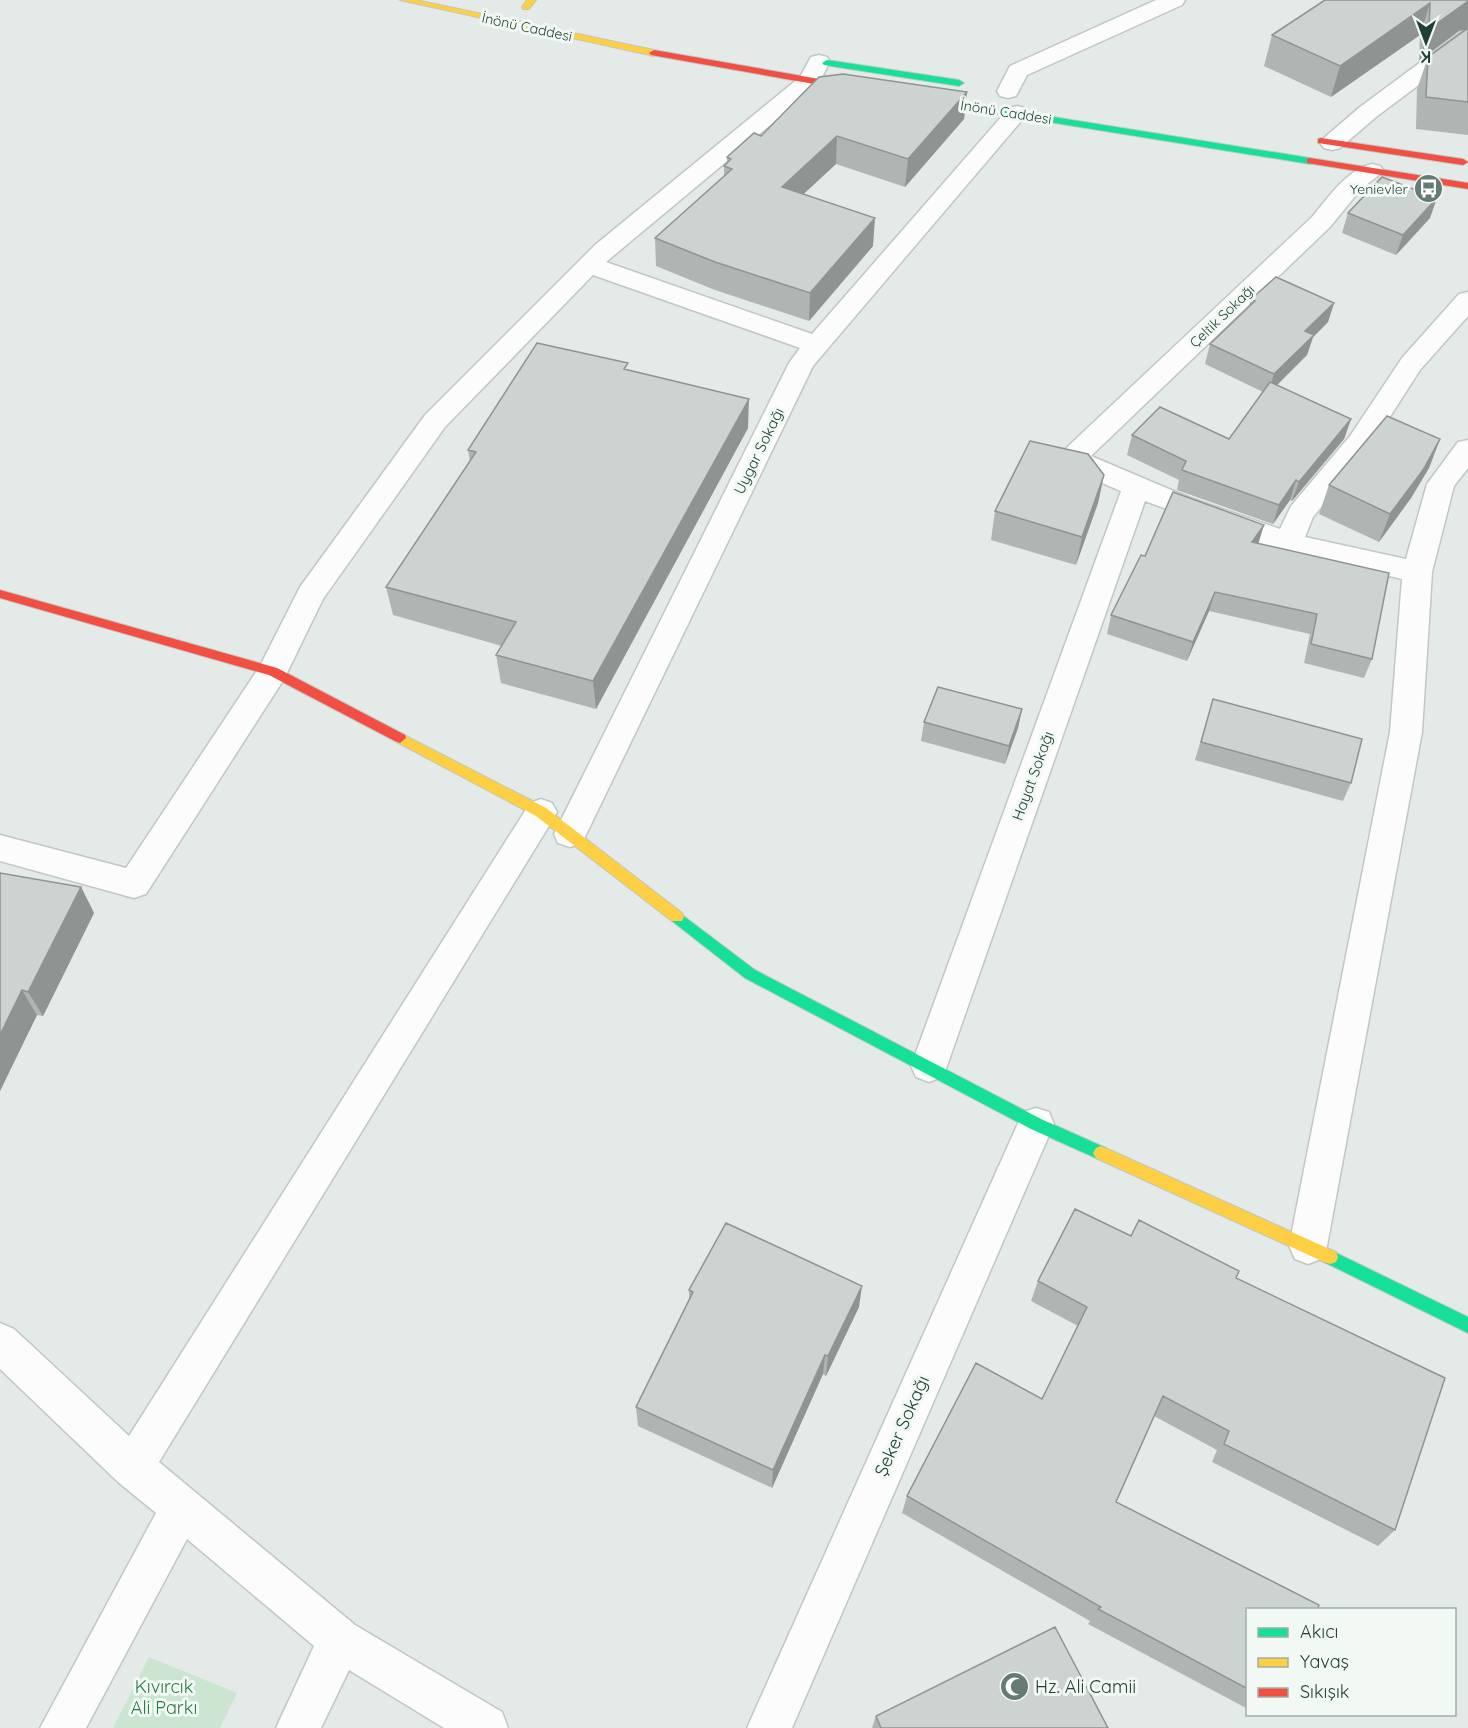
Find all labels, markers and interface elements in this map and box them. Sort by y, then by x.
street label: İnönü Caddesi [480,9,574,45]
north arrow [1396,12,1456,72]
text: K [1421,47,1431,67]
street label: İnönü Caddesi [959,96,1053,128]
bus stop icon: Yenievler [1413,173,1445,205]
place label: Yenievler [1350,180,1409,198]
street label: Çeltik Sokağı [1186,281,1258,351]
street label: Uygar Sokağı [729,404,788,497]
street label: Hayat Sokağı [1008,729,1057,823]
street label: Şeker Sokağı [869,1372,934,1480]
legend [1246,1608,1456,1716]
text: Akıcı [1300,1620,1338,1643]
text: Yavaş [1300,1650,1349,1673]
mosque icon: Hz. Ali Camii [998,1671,1030,1703]
park label: Kıvırcık Ali Parkı [131,1675,197,1719]
place label: Hz. Ali Camii [1035,1675,1136,1698]
text: Sıkışık [1300,1680,1349,1703]

